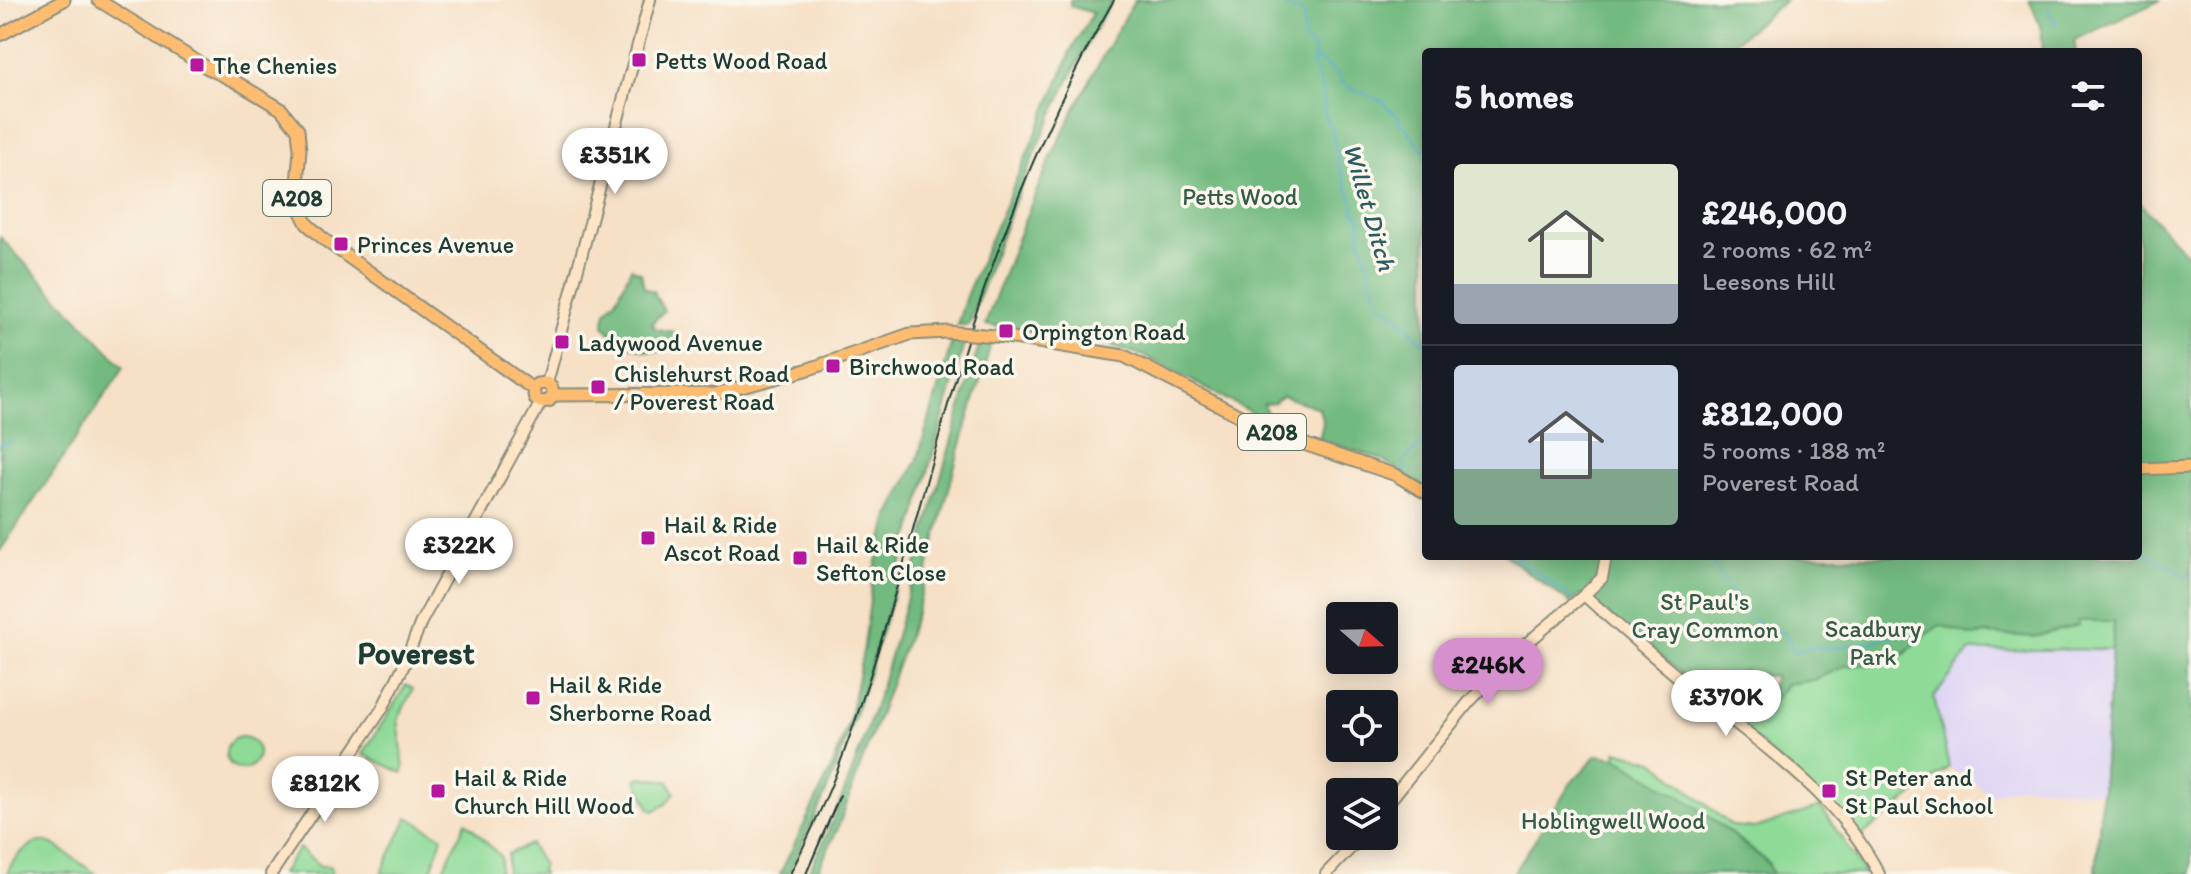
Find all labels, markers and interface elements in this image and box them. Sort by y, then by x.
place label: Petts Wood Road [655,46,828,75]
place label: The Chenies [213,51,337,80]
marker: Petts Wood Road [630,51,648,69]
marker: The Chenies [188,56,206,74]
icon: filters [2066,74,2110,118]
text: 5 homes [1454,76,1574,117]
pin: £351K [559,128,671,196]
text: £351K [580,138,650,170]
water label: Willet Ditch [1337,140,1403,274]
road number: A208 [263,180,331,216]
park label: Petts Wood [1182,182,1298,211]
text: £246,000 [1702,192,1847,233]
icon: home [1518,196,1614,292]
place label: Princes Avenue [357,230,514,259]
text: 2 rooms · 62 m² [1702,233,1872,265]
marker: Princes Avenue [332,235,350,253]
text: Leesons Hill [1702,265,1835,297]
place label: Orpington Road [1022,317,1185,346]
marker: Orpington Road [997,322,1015,340]
place label: Ladywood Avenue [578,328,763,357]
marker: Ladywood Avenue [553,333,571,351]
place label: Birchwood Road [849,352,1014,381]
marker: Birchwood Road [824,357,842,375]
place label: Chislehurst Road / Poverest Road [614,359,789,416]
marker: Chislehurst Road / Poverest Road [589,378,607,396]
text: £812,000 [1702,393,1843,434]
icon: home [1518,397,1614,493]
road number: A208 [1238,414,1306,450]
text: 5 rooms · 188 m² [1702,434,1885,466]
text: Poverest Road [1702,466,1859,498]
place label: Hail & Ride Ascot Road [664,510,780,567]
pin: £322K [403,518,515,586]
text: £322K [423,528,495,560]
marker: Hail & Ride Ascot Road [639,529,657,547]
place label: Hail & Ride Sefton Close [816,530,946,587]
marker: Hail & Ride Sefton Close [791,549,809,567]
park label: St Paul's Cray Common [1632,587,1779,644]
north arrow [1326,602,1398,674]
map controls [1326,602,1398,850]
park label: Scadbury Park [1825,614,1921,671]
district label: Poverest [357,634,475,672]
pin: £246K [1432,638,1544,706]
text: £246K [1451,648,1525,680]
place label: Hail & Ride Sherborne Road [549,670,711,727]
pin: £370K [1670,670,1782,738]
text: £370K [1689,680,1763,712]
marker: Hail & Ride Sherborne Road [524,689,542,707]
button: locate [1326,690,1398,762]
pin: £812K [269,756,381,824]
place label: Hail & Ride Church Hill Wood [454,763,634,820]
place label: St Peter and St Paul School [1845,763,1994,820]
text: £812K [290,766,360,798]
button: layers [1326,778,1398,850]
marker: Hail & Ride Church Hill Wood [429,782,447,800]
marker: St Peter and St Paul School [1820,782,1838,800]
park label: Hoblingwell Wood [1521,806,1705,835]

